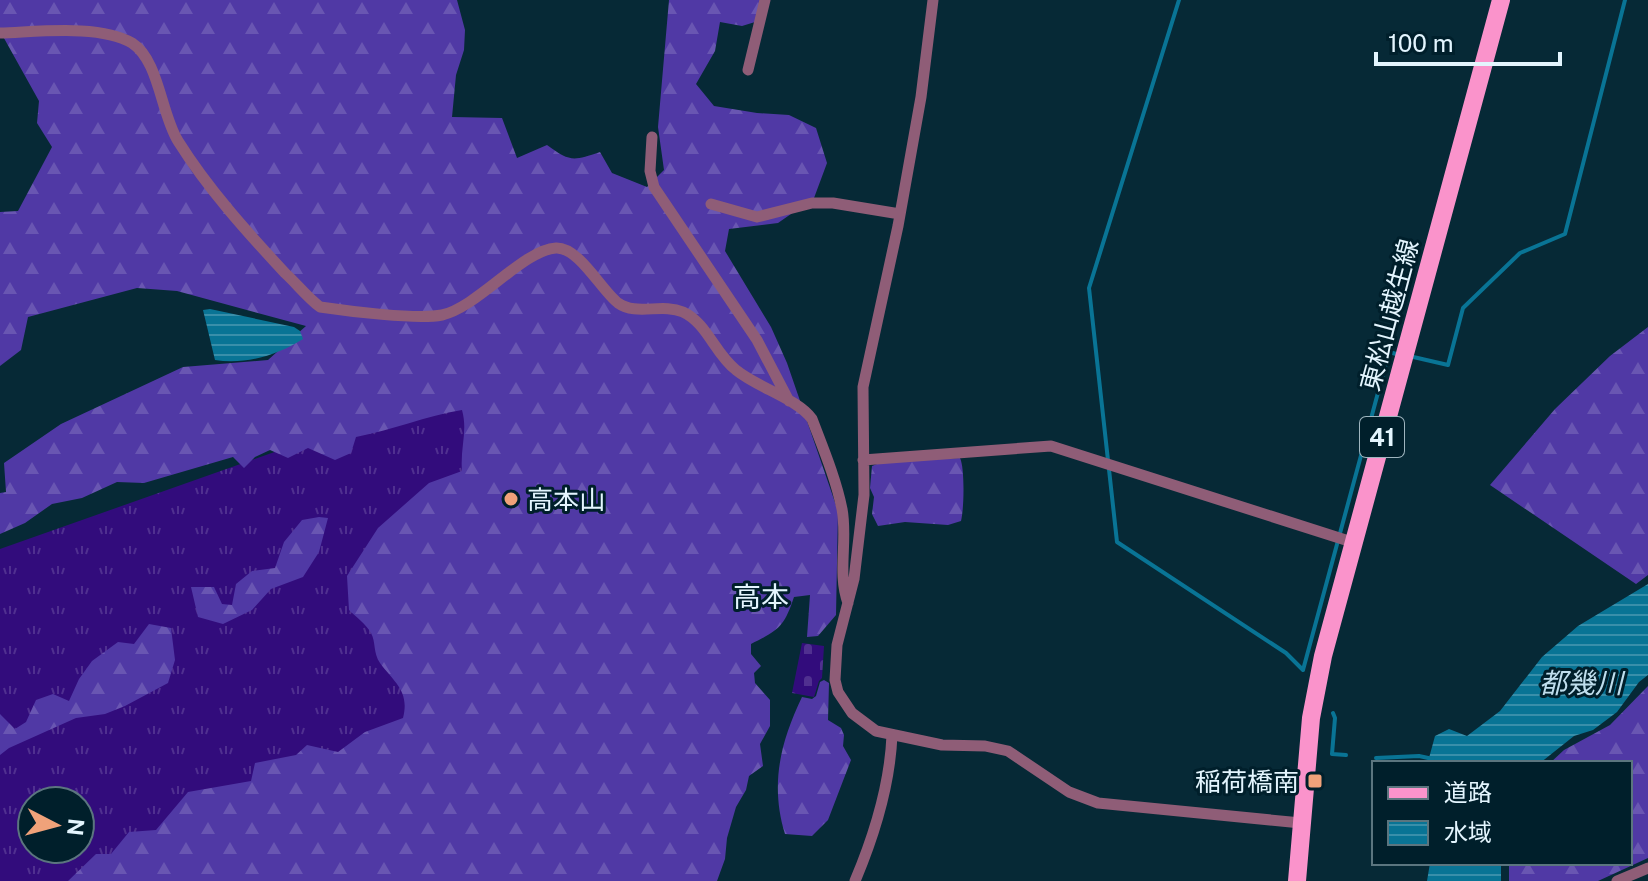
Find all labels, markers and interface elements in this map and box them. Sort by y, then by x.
scale bar [1376,16,1560,66]
text: 100 m [1388,29,1454,57]
street label: 東松山越生線 [1354,236,1424,394]
road number: 41 [1360,417,1404,457]
place label: 高本山 [527,484,605,515]
marker: 高本山 [502,490,520,508]
district label: 高本 [733,580,789,613]
water label: 都幾川 [1539,666,1626,699]
legend [1372,761,1632,865]
place label: 稲荷橋南 [1195,766,1299,797]
marker: 稲荷橋南 [1306,772,1324,790]
text: 道路 [1444,778,1492,806]
north arrow [16,785,96,865]
text: N [62,817,90,837]
text: 水域 [1444,818,1492,846]

